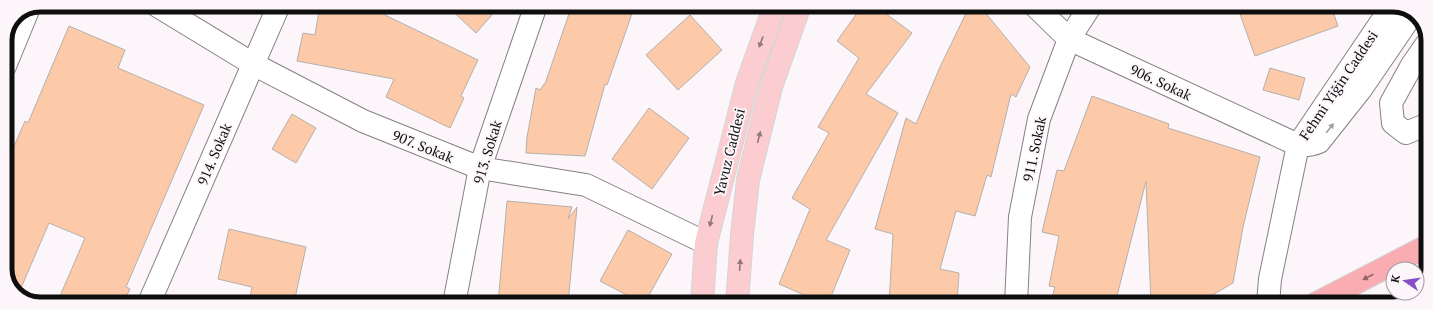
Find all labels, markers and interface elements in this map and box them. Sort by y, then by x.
street label: Fehmi Yiğin Caddesi [1294,27,1382,143]
one-way arrow [758,36,764,48]
street label: 906. Sokak [1127,59,1196,105]
street label: Yavuz Caddesi [709,106,749,198]
street label: 911. Sokak [1018,114,1050,183]
street label: 913. Sokak [468,117,506,186]
street label: 914. Sokak [192,119,236,188]
one-way arrow [1326,123,1334,134]
street label: 907. Sokak [390,125,457,167]
one-way arrow [756,130,762,142]
one-way arrow [708,215,714,227]
one-way arrow [736,259,743,271]
north arrow [1385,261,1425,301]
one-way arrow [1362,273,1373,280]
text: K [1388,273,1403,284]

